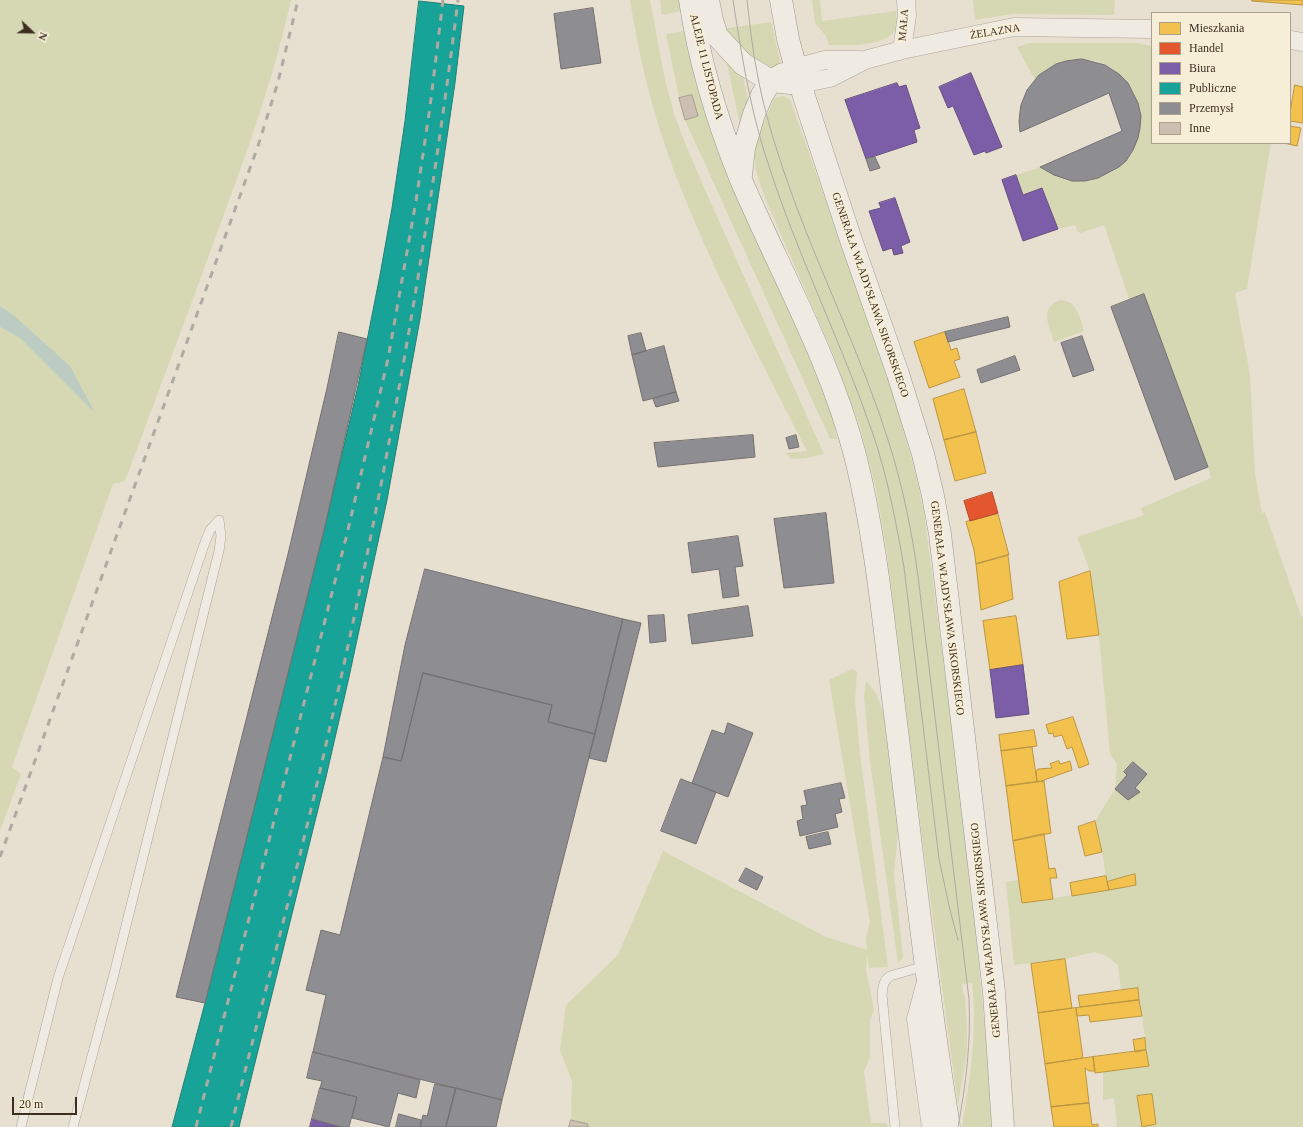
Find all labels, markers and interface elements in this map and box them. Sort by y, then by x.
street label: MAŁA [896,8,912,42]
north arrow [12,12,52,52]
legend [1151,12,1291,144]
street label: ALEJE 11 LISTOPADA [686,13,726,121]
text: Mieszkania [1189,21,1244,35]
street label: ŻELAZNA [969,22,1021,42]
text: N [36,31,50,42]
text: Handel [1189,41,1224,55]
text: Biura [1189,61,1216,75]
text: Publiczne [1189,81,1236,95]
text: Przemysł [1189,101,1234,115]
text: Inne [1189,121,1210,135]
street label: GENERAŁA WŁADYSŁAWA SIKORSKIEGO [829,191,911,399]
street label: GENERAŁA WŁADYSŁAWA SIKORSKIEGO [927,500,967,716]
street label: GENERAŁA WŁADYSŁAWA SIKORSKIEGO [968,822,1004,1038]
scale bar [14,1089,79,1115]
text: 20 m [19,1097,43,1111]

